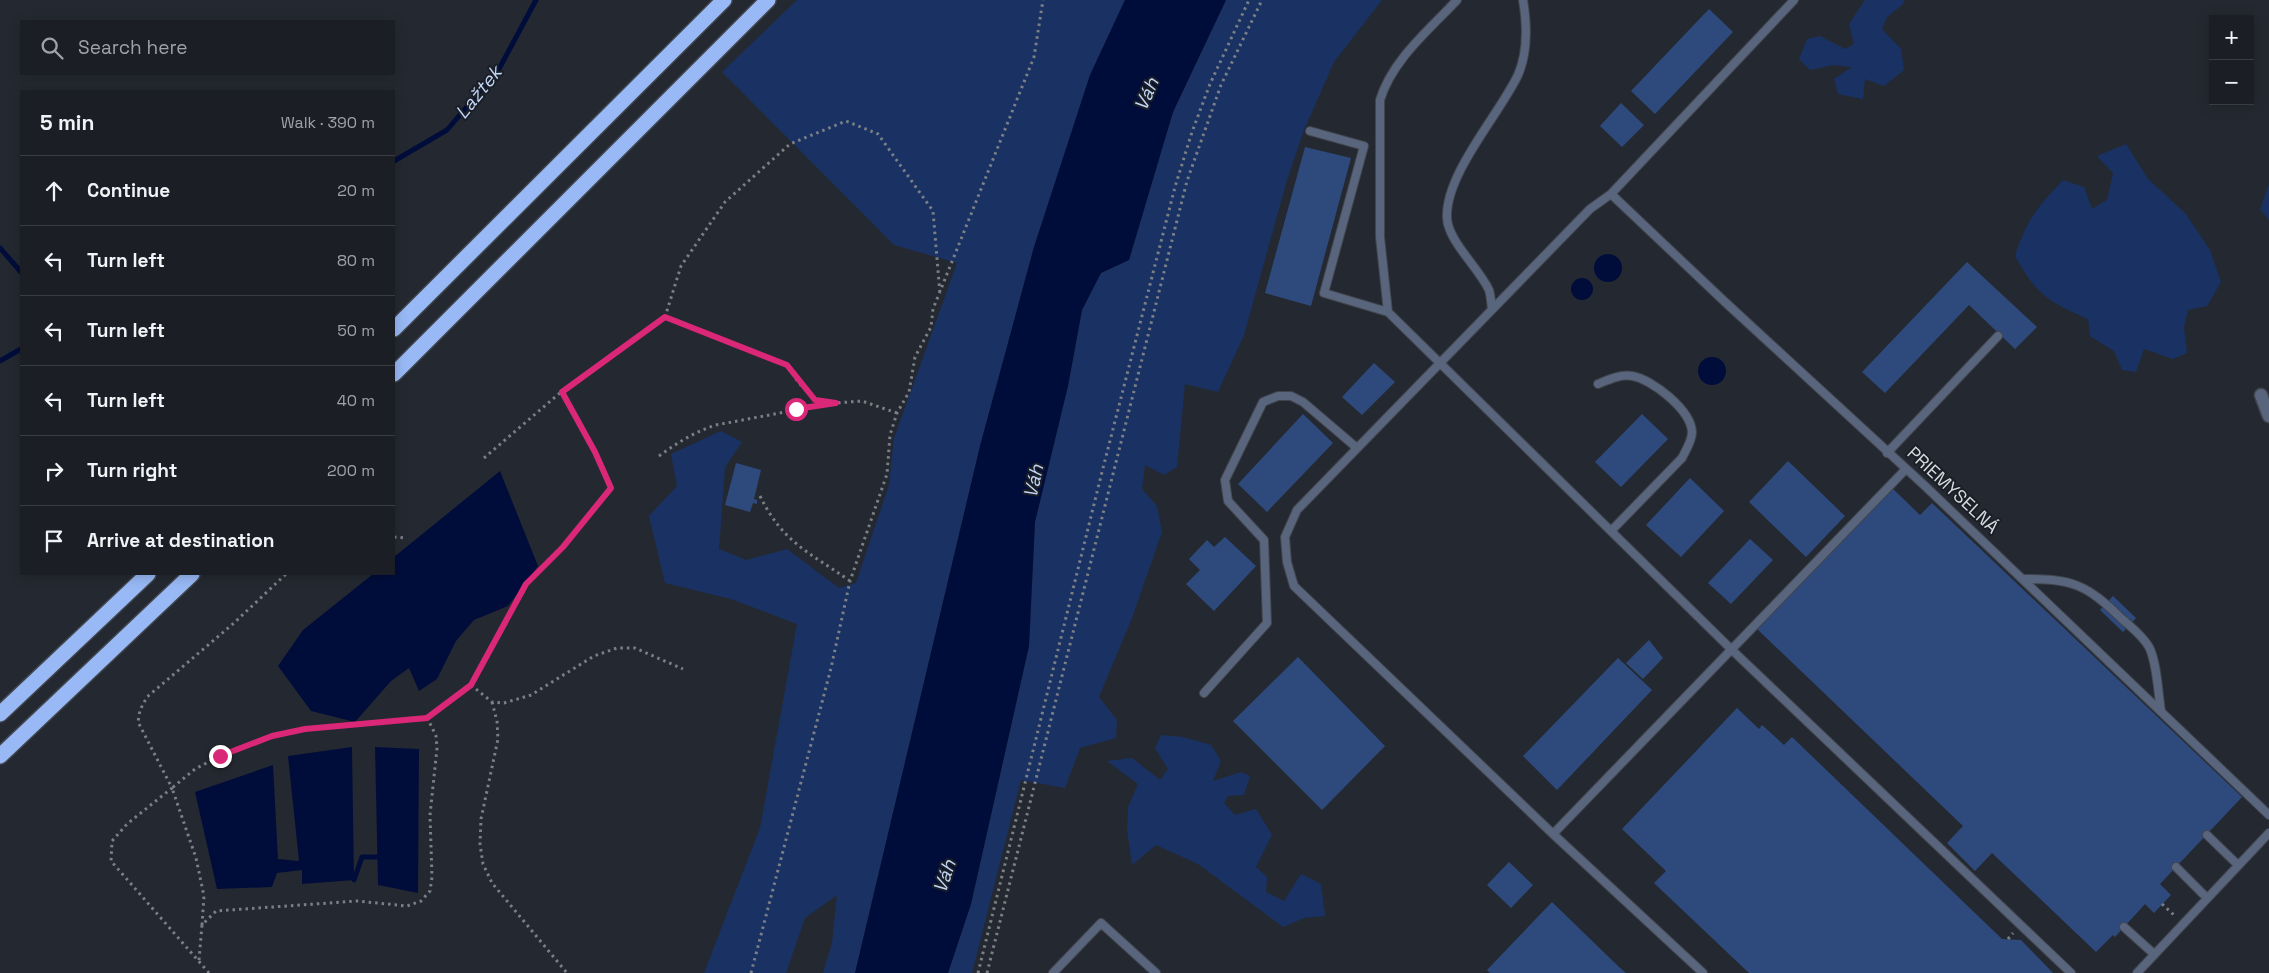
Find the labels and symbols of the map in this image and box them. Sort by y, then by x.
water label: Lažtek [449,59,509,124]
water label: Váh [1128,73,1165,115]
route start [785,398,808,421]
street label: PRIEMYSELNÁ [1903,441,2004,538]
water label: Váh [1018,462,1049,500]
route end [209,745,232,768]
water label: Váh [927,856,962,896]

